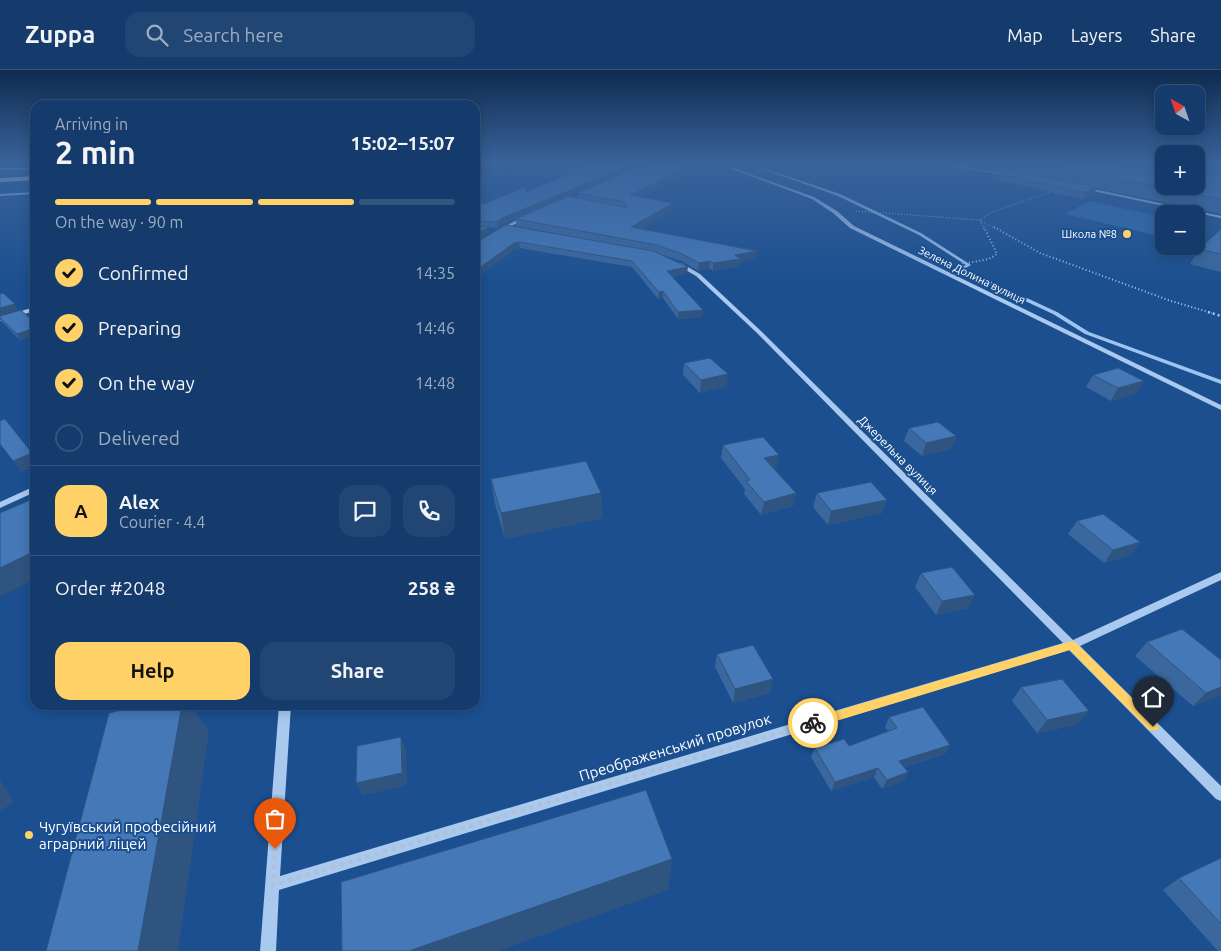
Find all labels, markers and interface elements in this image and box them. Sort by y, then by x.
search box [125,12,475,57]
text: Zuppa [25,21,95,48]
icon: search [143,21,171,49]
text: Search here [183,24,284,46]
text: Map [1007,25,1043,45]
text: Layers [1071,25,1122,45]
text: Share [1150,25,1196,45]
north arrow [1155,85,1205,135]
map controls [1155,85,1205,255]
text: Arriving in [55,115,128,133]
text: 15:02–15:07 [350,132,455,154]
text: 2 min [55,134,136,170]
button: + [1155,145,1205,195]
button: − [1155,205,1205,255]
text: On the way · 90 m [55,213,183,231]
place label: Школа №8 [1062,228,1117,240]
marker: Школа №8 [1121,228,1133,240]
street label: Зелена Долина вулиця [917,244,1027,306]
icon: check [55,259,83,287]
text: Confirmed [98,262,189,284]
text: 14:35 [415,264,455,282]
icon: check [55,314,83,342]
text: Preparing [98,317,182,339]
text: 14:46 [415,319,455,337]
icon: check [55,369,83,397]
text: On the way [98,372,195,394]
text: 14:48 [415,374,455,392]
street label: Джерельна вулиця [856,413,940,497]
text: Delivered [98,427,180,449]
button: chat [339,485,391,537]
button: phone [403,485,455,537]
text: Alex [119,491,159,513]
text: A [74,500,88,522]
text: Courier · 4.4 [119,513,205,531]
text: Order #2048 [55,577,165,599]
text: 258 ₴ [408,577,455,599]
button: Help [55,642,250,700]
button: Share [260,642,455,700]
pin [1132,676,1174,727]
icon: home [1139,683,1167,711]
courier [788,698,838,748]
icon: bike [799,709,827,737]
street label: Преображенський провулок [577,710,773,784]
pin [254,798,296,849]
icon: bag [261,805,289,833]
place label: Чугуївський професійний аграрний ліцей [39,818,217,852]
marker: Чугуївський професійний аграрний ліцей [23,829,35,841]

